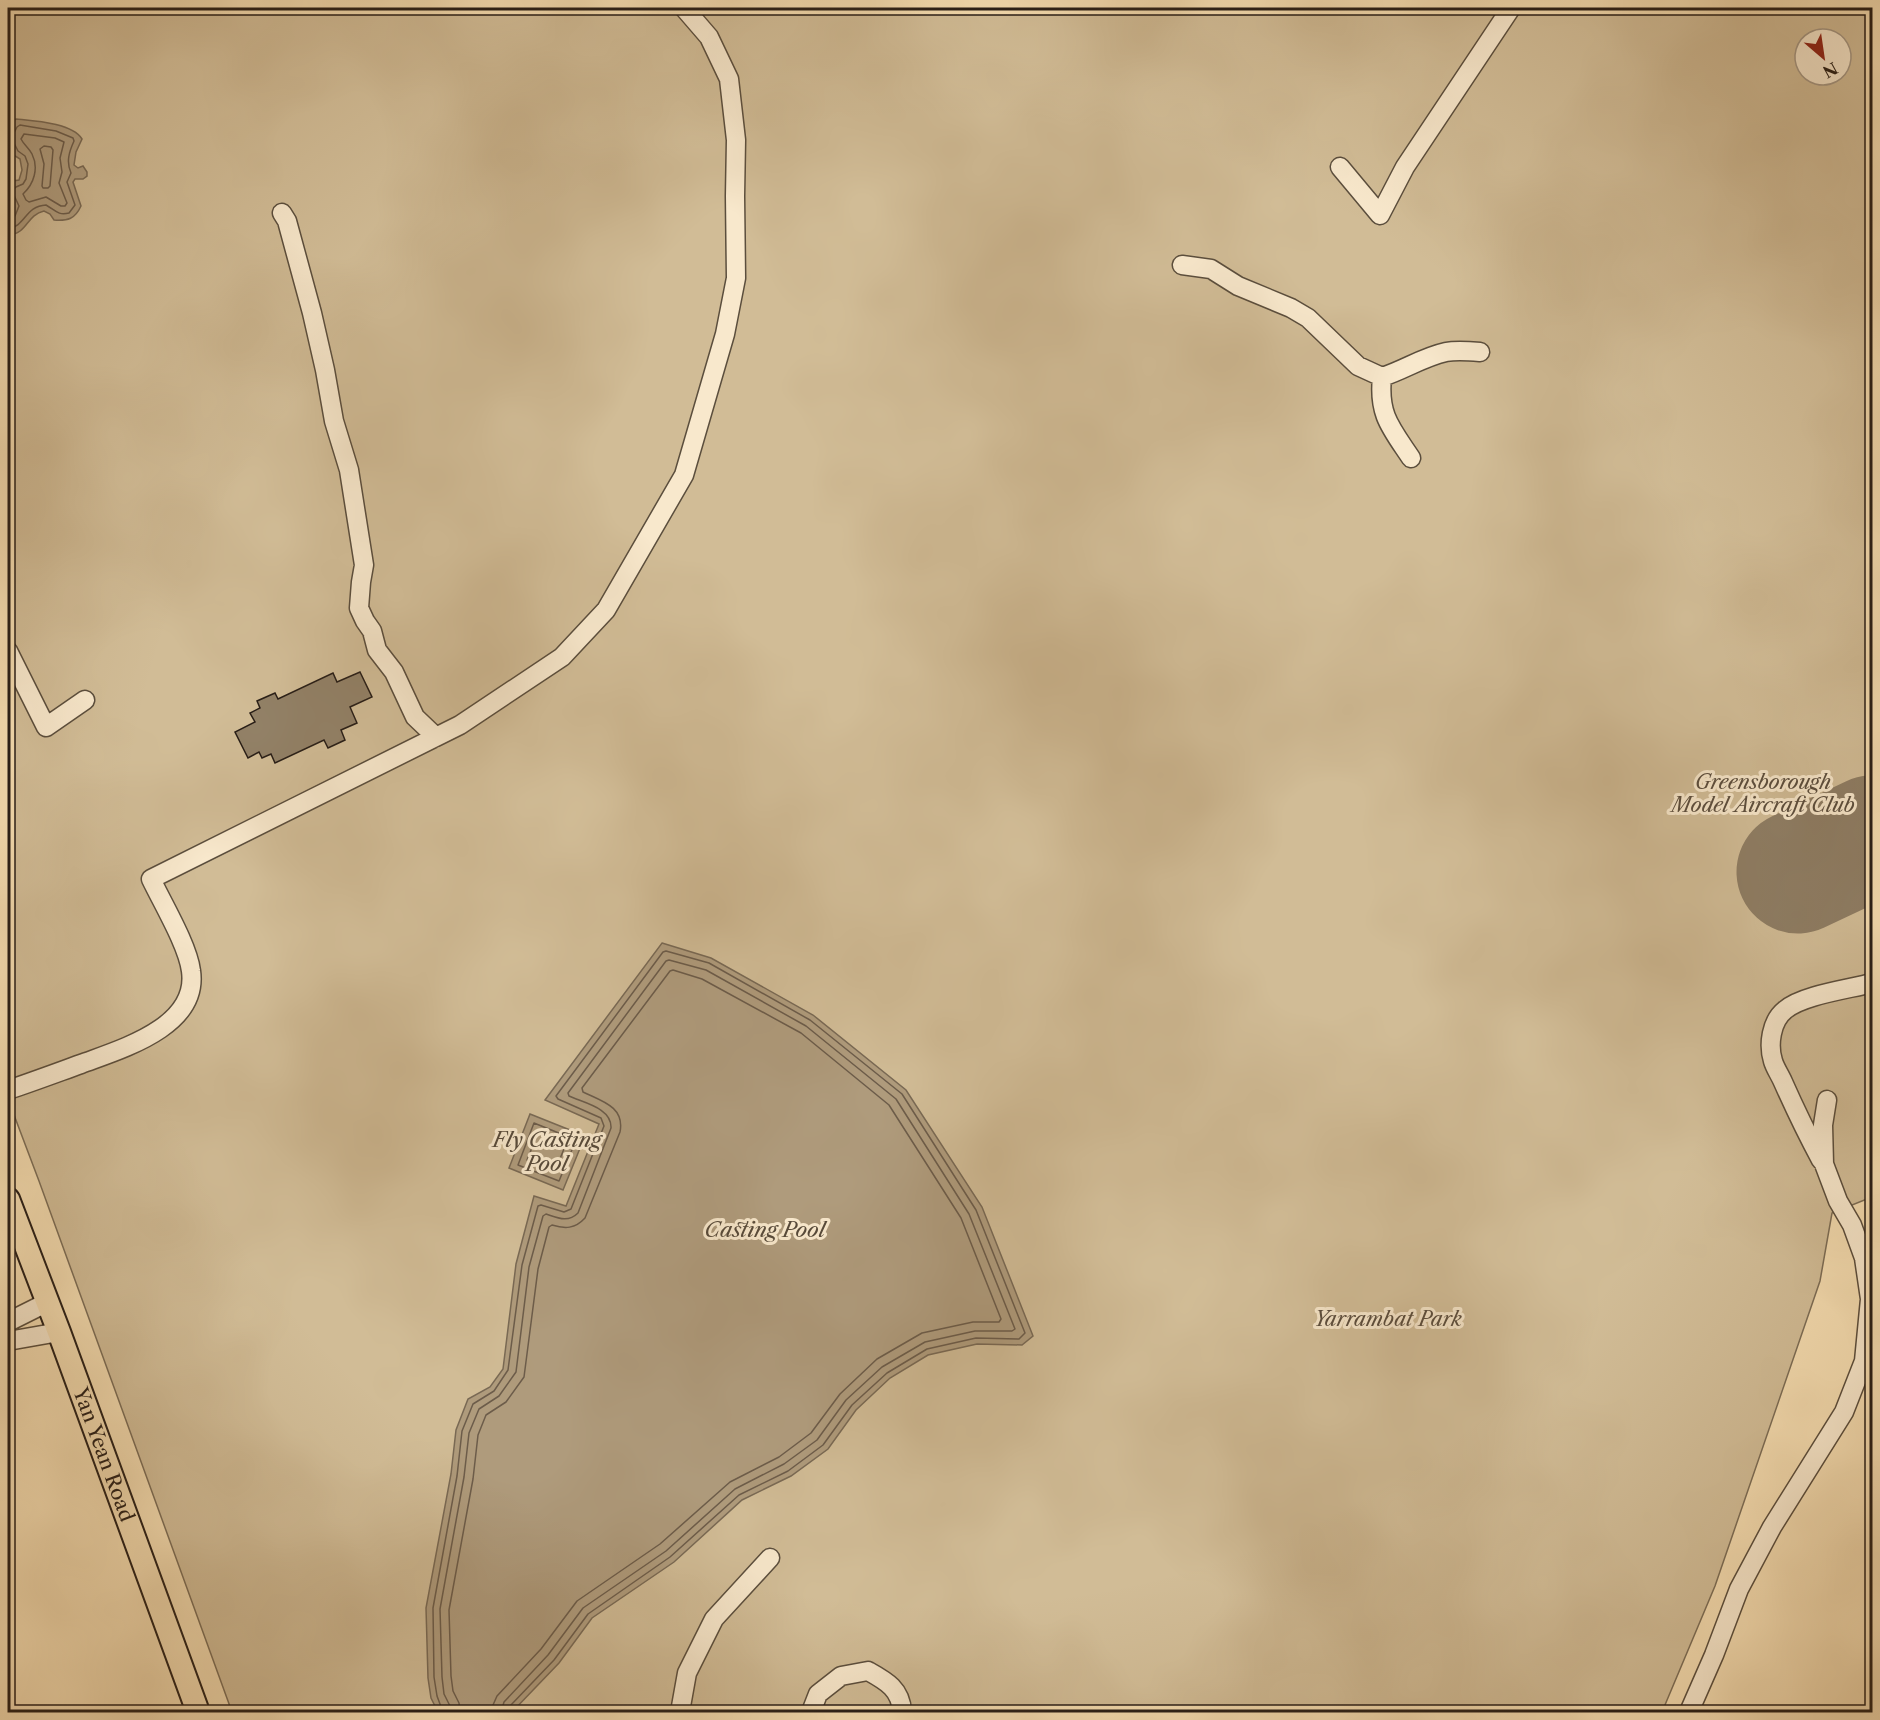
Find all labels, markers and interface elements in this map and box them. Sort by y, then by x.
north arrow [1793,27,1853,87]
text: N [1819,58,1841,82]
park label: Greensborough Model Aircraft Club [1669,770,1855,817]
water label: Fly Casting Pool [491,1127,604,1176]
water label: Casting Pool [705,1217,828,1242]
park label: Yarrambat Park [1314,1307,1462,1331]
street label: Yan Yean Road [68,1383,139,1525]

